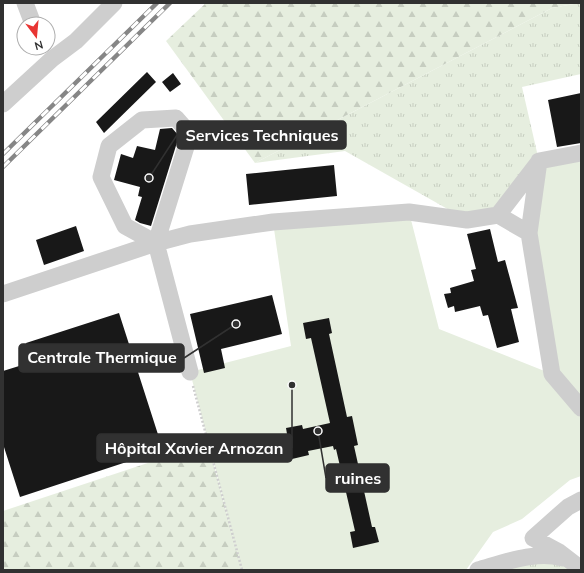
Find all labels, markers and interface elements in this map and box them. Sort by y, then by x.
north arrow [16,16,56,56]
text: N [33,38,45,53]
callout: Services Techniques [177,121,346,149]
text: Services Techniques [185,125,339,145]
callout: Centrale Thermique [19,344,184,372]
text: Centrale Thermique [27,347,177,367]
callout: Hôpital Xavier Arnozan [97,434,292,462]
text: Hôpital Xavier Arnozan [105,438,283,458]
callout: ruines [326,464,389,492]
text: ruines [335,468,381,488]

